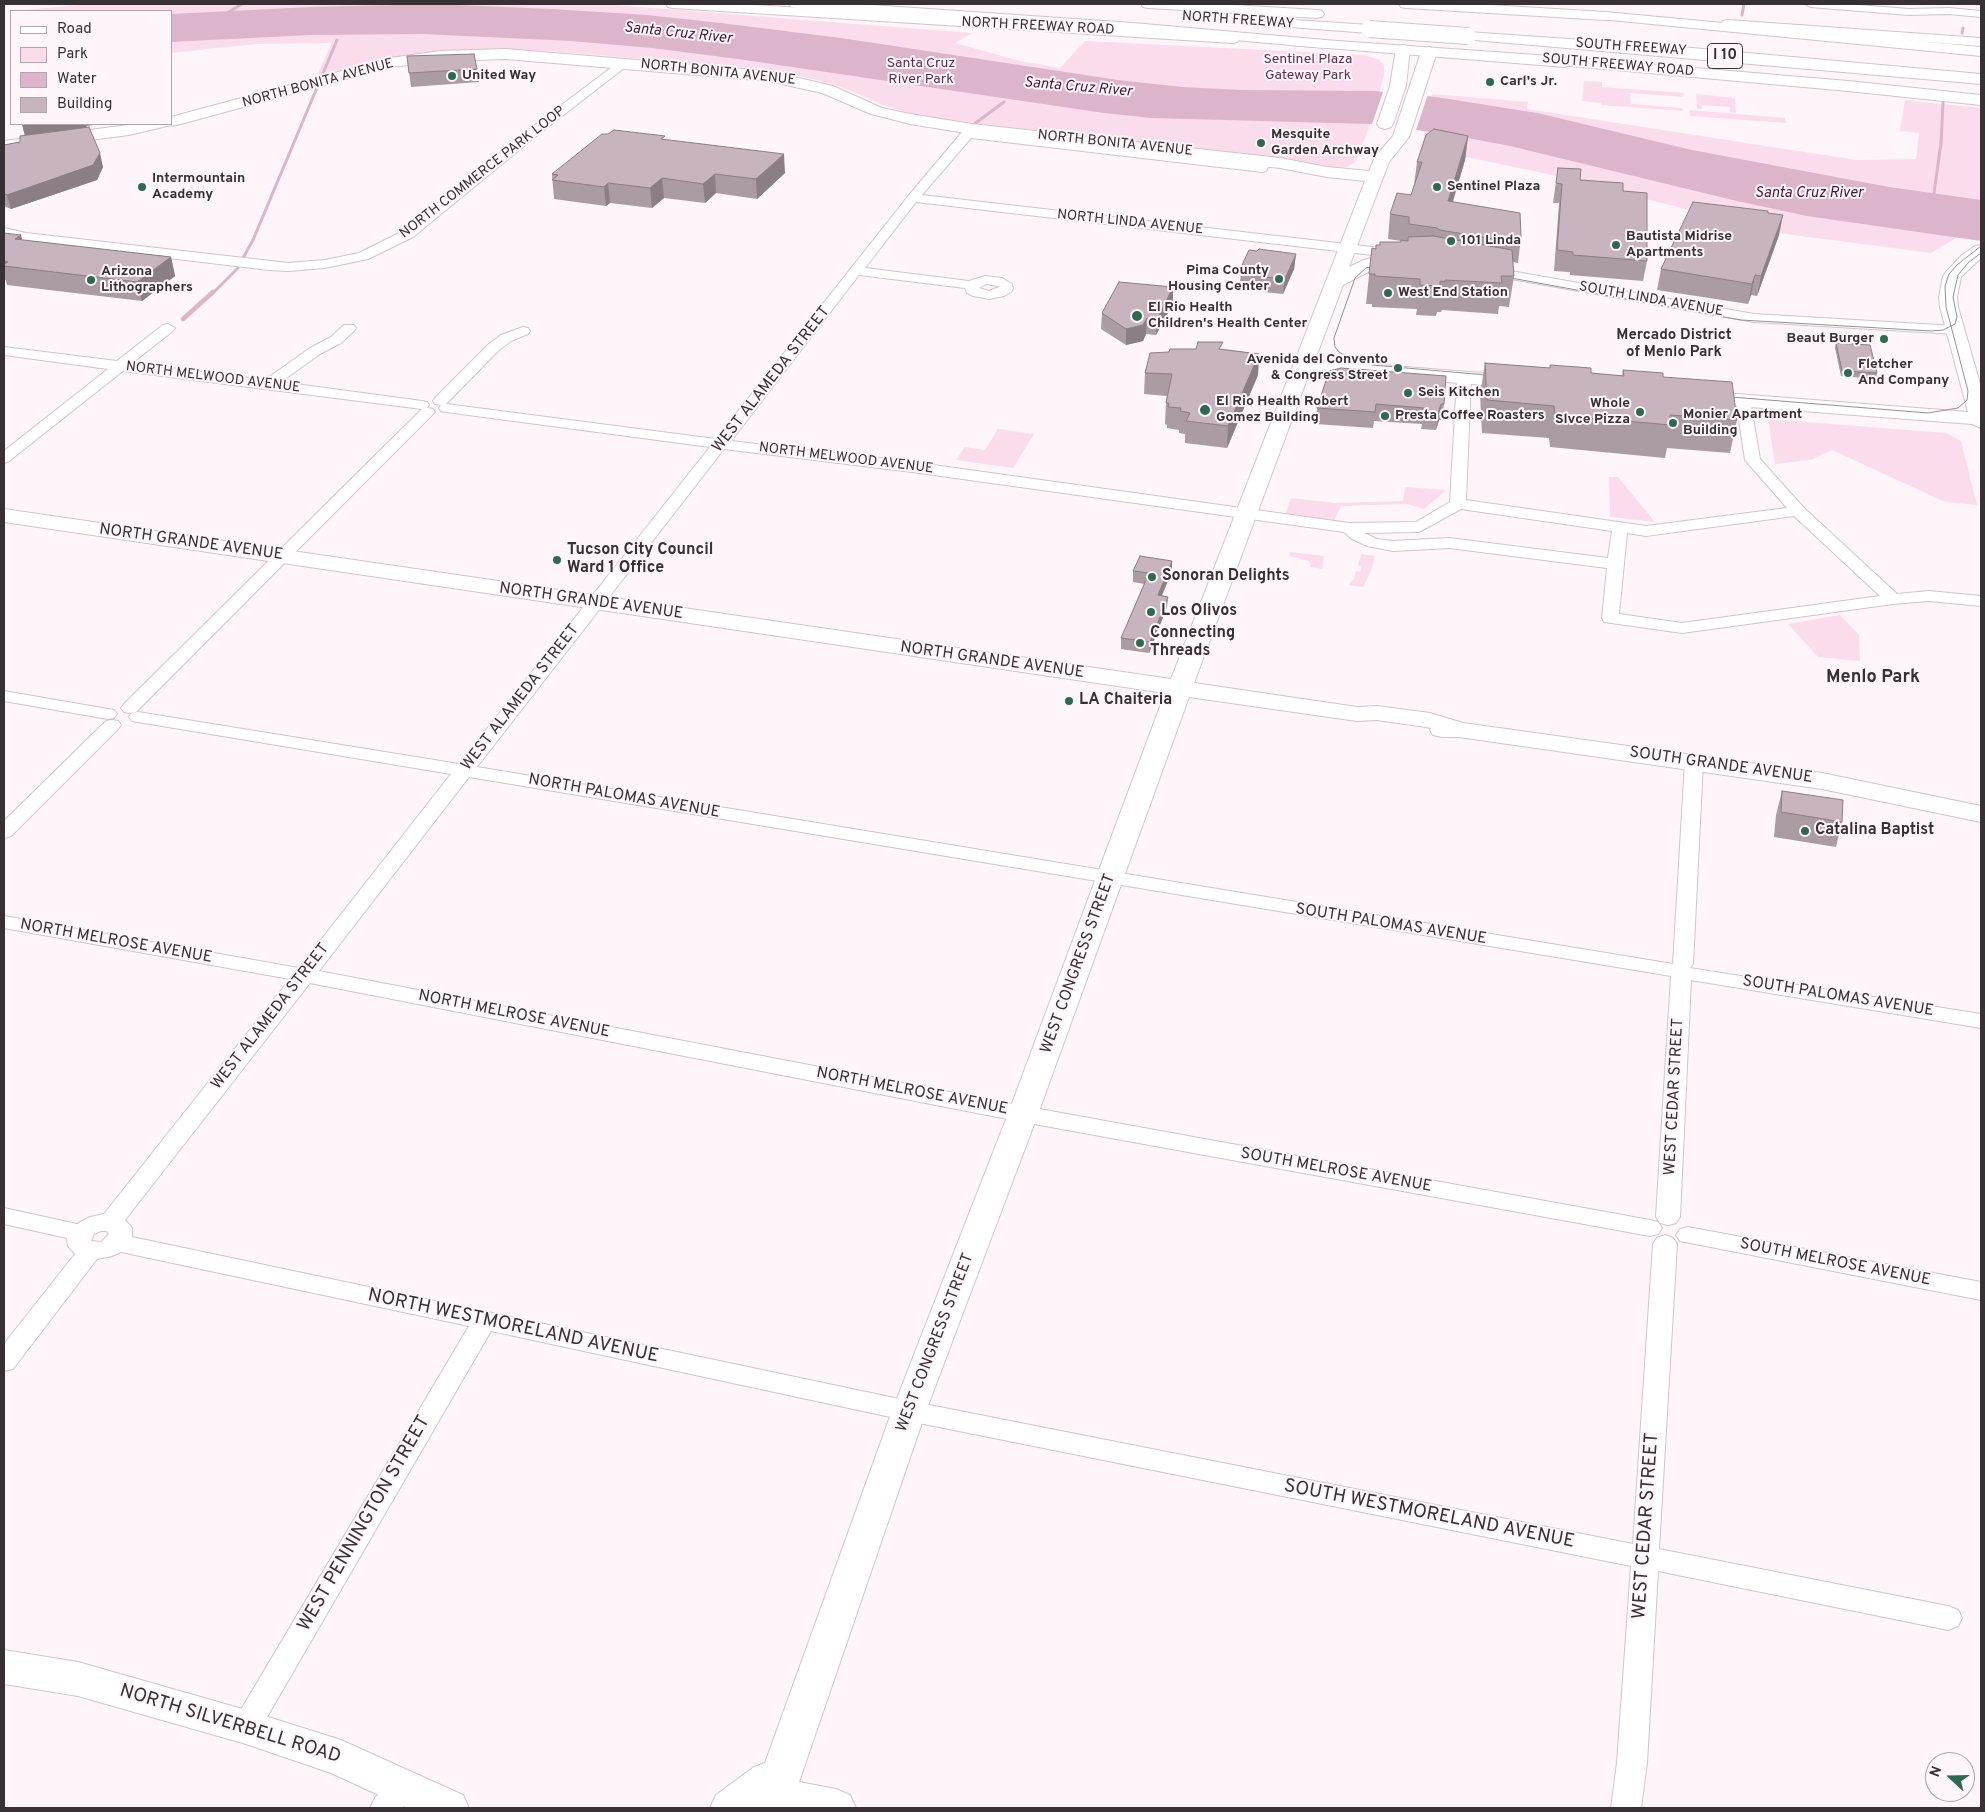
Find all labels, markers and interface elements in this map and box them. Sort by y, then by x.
street label: NORTH FREEWAY [1181,9,1295,33]
legend [10,10,172,125]
street label: NORTH FREEWAY ROAD [961,15,1115,39]
water label: Santa Cruz River [623,19,733,49]
text: Road [57,20,92,39]
street label: SOUTH FREEWAY [1575,36,1687,60]
road number: I 10 [1708,44,1742,68]
text: Park [57,45,88,64]
street label: SOUTH FREEWAY ROAD [1541,51,1695,81]
park label: Sentinel Plaza Gateway Park [1264,52,1352,84]
street label: NORTH BONITA AVENUE [240,56,396,112]
street label: NORTH BONITA AVENUE [640,56,796,90]
park label: Santa Cruz River Park [887,56,955,88]
place label: United Way [462,68,536,84]
text: Water [57,70,96,89]
marker: United Way [446,70,458,82]
water label: Santa Cruz River [1023,74,1133,102]
place label: Carl's Jr. [1500,74,1557,90]
marker: Carl's Jr. [1484,76,1496,88]
text: Building [57,95,112,114]
street label: NORTH COMMERCE PARK LOOP [397,103,569,243]
street label: NORTH BONITA AVENUE [1037,127,1193,161]
place label: Mesquite Garden Archway [1271,127,1379,160]
marker: Mesquite Garden Archway [1255,137,1267,149]
place label: Intermountain Academy [152,171,245,203]
place label: Sentinel Plaza [1447,179,1540,195]
marker: Intermountain Academy [136,181,148,193]
marker: Sentinel Plaza [1431,181,1443,193]
water label: Santa Cruz River [1755,185,1863,203]
street label: NORTH LINDA AVENUE [1056,207,1204,239]
place label: Bautista Midrise Apartments [1626,229,1732,262]
place label: 101 Linda [1461,233,1521,249]
marker: 101 Linda [1445,235,1457,247]
marker: Bautista Midrise Apartments [1610,239,1622,251]
place label: Pima County Housing Center [1168,263,1269,296]
place label: Arizona Lithographers [101,264,193,296]
marker: Pima County Housing Center [1273,273,1285,285]
marker: Arizona Lithographers [85,274,97,286]
street label: SOUTH LINDA AVENUE [1578,279,1724,321]
place label: West End Station [1398,285,1508,301]
marker: West End Station [1382,287,1394,299]
place label: El Rio Health Children's Health Center [1148,300,1307,332]
street label: WEST ALAMEDA STREET [709,303,835,457]
marker: El Rio Health Children's Health Center [1130,309,1144,323]
district label: Mercado District of Menlo Park [1616,327,1732,362]
place label: Beaut Burger [1786,331,1874,347]
marker: Beaut Burger [1878,333,1890,345]
place label: Avenida del Convento & Congress Street [1246,352,1388,384]
place label: Fletcher And Company [1858,357,1949,390]
street label: NORTH MELWOOD AVENUE [125,359,301,397]
marker: Avenida del Convento & Congress Street [1392,362,1404,374]
marker: Fletcher And Company [1842,367,1854,379]
place label: Seis Kitchen [1418,385,1500,401]
marker: Seis Kitchen [1402,387,1414,399]
place label: El Rio Health Robert Gomez Building [1216,394,1349,427]
place label: Whole Slvce Pizza [1555,396,1630,428]
marker: El Rio Health Robert Gomez Building [1198,403,1212,417]
marker: Whole Slvce Pizza [1634,406,1646,418]
place label: Monier Apartment Building [1683,407,1802,440]
place label: Presta Coffee Roasters [1395,408,1545,424]
marker: Presta Coffee Roasters [1379,410,1391,422]
marker: Monier Apartment Building [1667,417,1679,429]
street label: NORTH MELWOOD AVENUE [758,440,934,478]
street label: NORTH GRANDE AVENUE [98,521,284,565]
place label: Tucson City Council Ward 1 Office [567,541,713,579]
marker: Tucson City Council Ward 1 Office [551,554,563,566]
place label: Sonoran Delights [1162,567,1290,587]
marker: Sonoran Delights [1146,571,1158,583]
street label: NORTH GRANDE AVENUE [498,580,684,624]
place label: Los Olivos [1161,602,1237,622]
marker: Los Olivos [1145,606,1157,618]
street label: WEST ALAMEDA STREET [458,621,584,775]
place label: Connecting Threads [1150,624,1235,662]
marker: Connecting Threads [1134,637,1146,649]
street label: NORTH GRANDE AVENUE [899,639,1085,683]
district label: Menlo Park [1826,667,1920,689]
place label: LA Chaiteria [1079,691,1172,711]
marker: LA Chaiteria [1063,695,1075,707]
street label: SOUTH GRANDE AVENUE [1628,744,1814,788]
street label: NORTH PALOMAS AVENUE [527,771,721,823]
place label: Catalina Baptist [1815,821,1934,841]
marker: Catalina Baptist [1799,825,1811,837]
street label: WEST CONGRESS STREET [1038,872,1120,1056]
street label: SOUTH PALOMAS AVENUE [1294,900,1488,950]
street label: NORTH MELROSE AVENUE [18,916,214,968]
street label: WEST ALAMEDA STREET [208,940,334,1094]
street label: SOUTH PALOMAS AVENUE [1741,972,1935,1022]
street label: NORTH MELROSE AVENUE [417,987,611,1043]
street label: WEST CEDAR STREET [1661,1018,1689,1176]
street label: NORTH MELROSE AVENUE [815,1064,1009,1120]
street label: SOUTH MELROSE AVENUE [1239,1145,1433,1197]
street label: SOUTH MELROSE AVENUE [1738,1235,1932,1291]
street label: WEST CONGRESS STREET [893,1251,979,1435]
street label: NORTH WESTMORELAND AVENUE [366,1285,660,1369]
street label: WEST PENNINGTON STREET [294,1412,436,1636]
street label: WEST CEDAR STREET [1629,1432,1665,1620]
street label: SOUTH WESTMORELAND AVENUE [1282,1476,1576,1554]
street label: NORTH SILVERBELL ROAD [117,1680,343,1770]
north arrow [1925,1752,1975,1802]
text: N [1927,1764,1946,1780]

